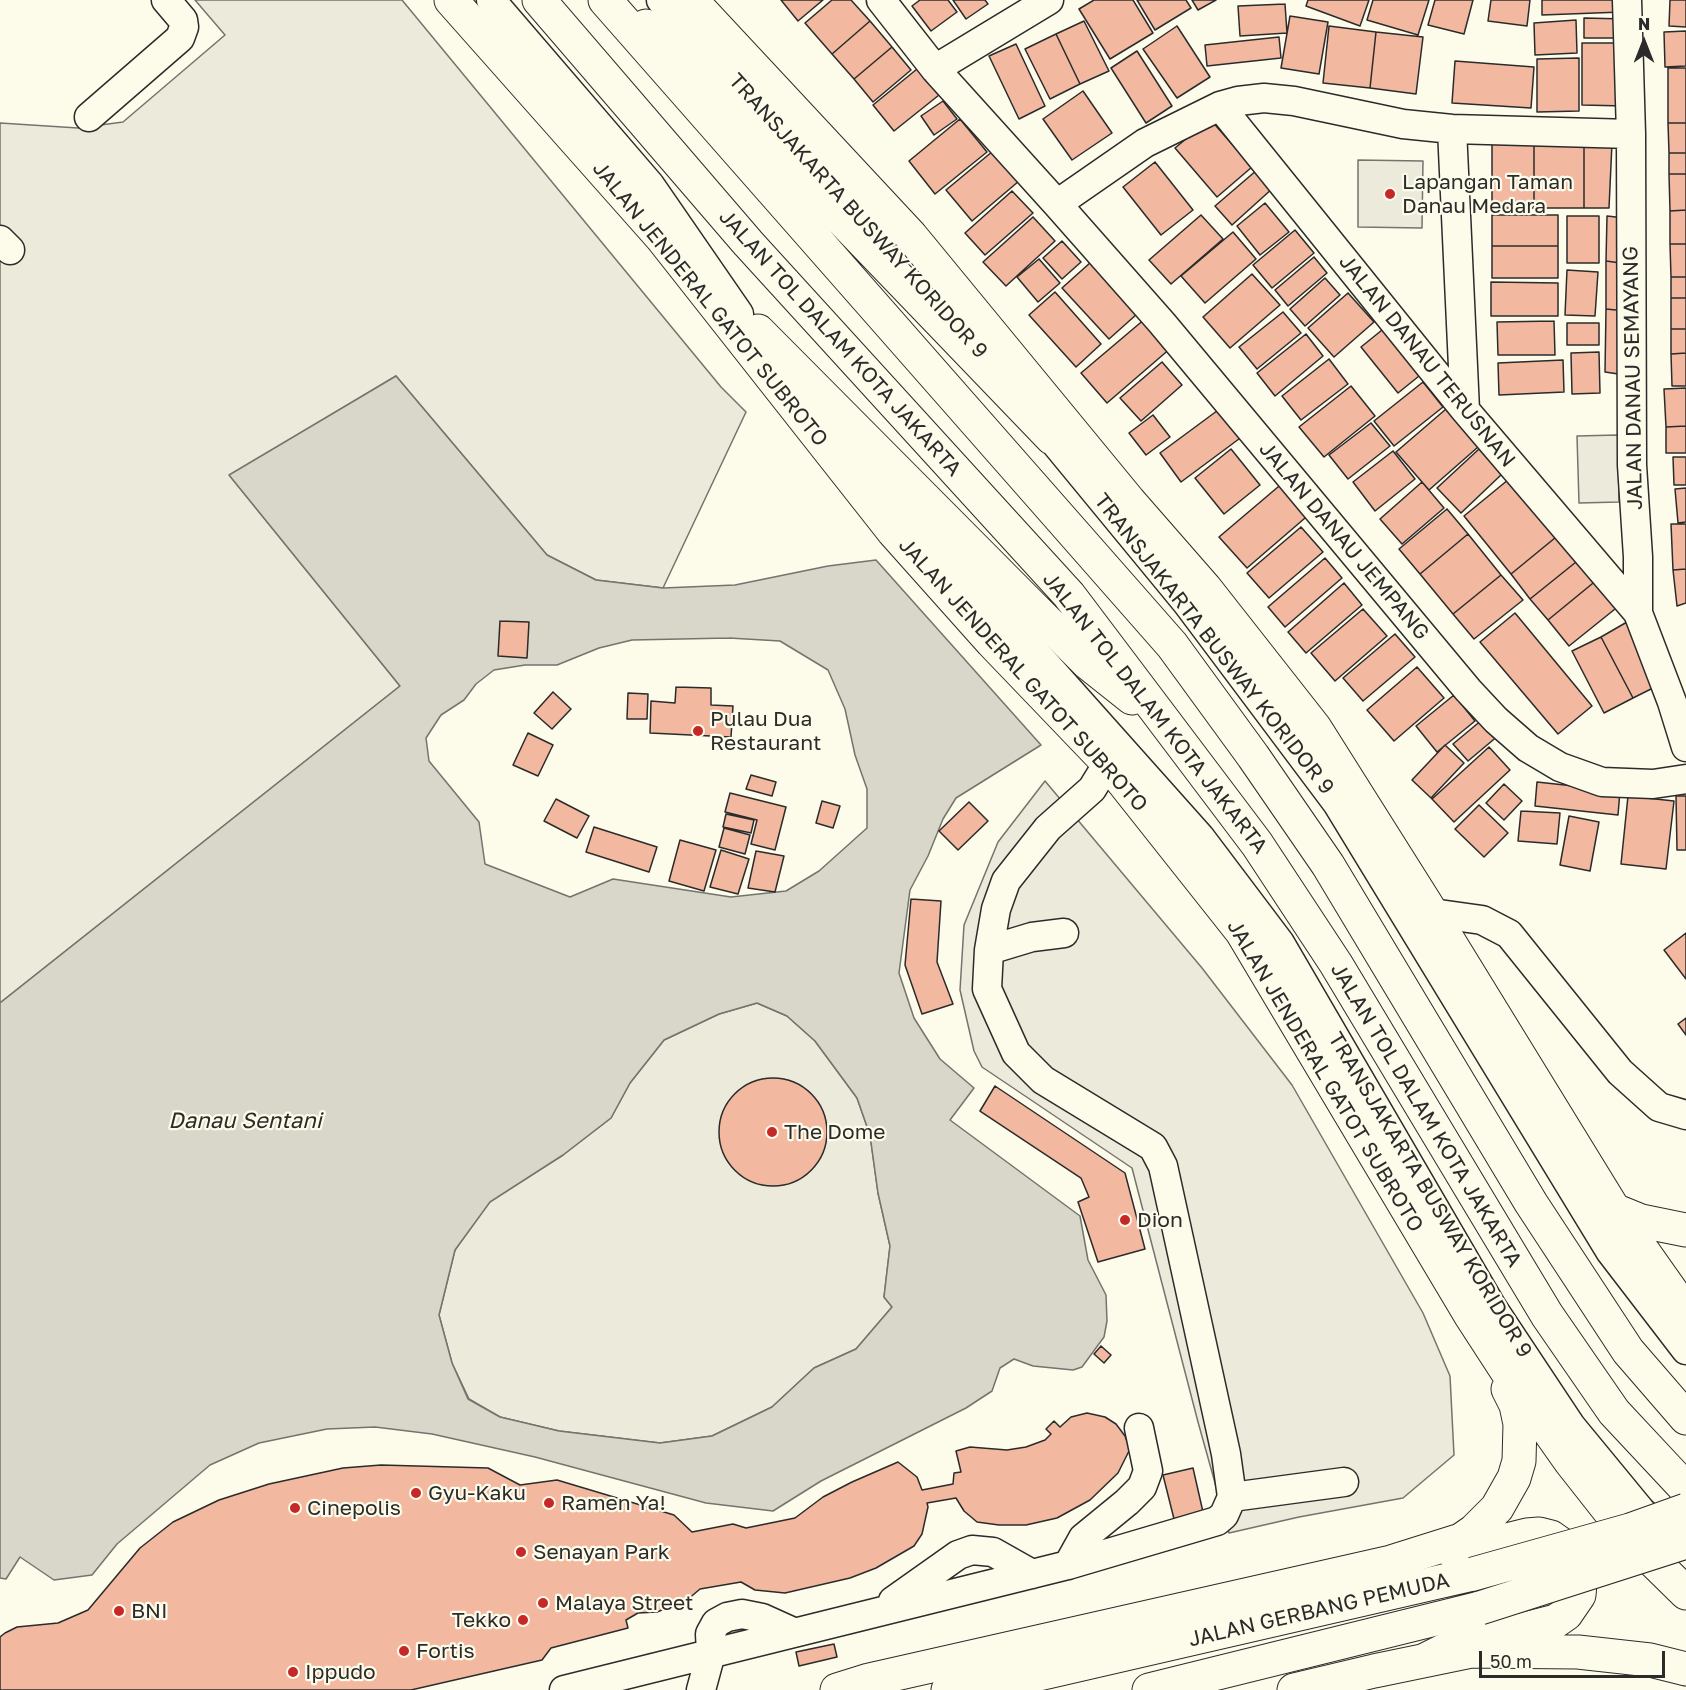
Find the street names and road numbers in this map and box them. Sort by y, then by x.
street label: TRANSJAKARTA BUSWAY KORIDOR 9 [723,68,993,364]
street label: JALAN JENDERAL GATOT SUBROTO [587,156,833,452]
street label: JALAN TOL DALAM KOTA JAKARTA [714,204,966,482]
street label: JALAN DANAU SEMAYANG [1618,246,1648,510]
street label: JALAN DANAU TERUSNAN [1334,250,1520,472]
street label: JALAN DANAU JEMPANG [1254,437,1434,645]
street label: TRANSJAKARTA BUSWAY KORIDOR 9 [1089,489,1339,799]
street label: JALAN JENDERAL GATOT SUBROTO [893,533,1153,817]
street label: JALAN TOL DALAM KOTA JAKARTA [1037,567,1273,859]
street label: JALAN JENDERAL GATOT SUBROTO [1222,915,1428,1237]
street label: JALAN TOL DALAM KOTA JAKARTA [1325,958,1527,1272]
street label: TRANSJAKARTA BUSWAY KORIDOR 9 [1323,1028,1537,1362]
street label: JALAN GERBANG PEMUDA [1186,1568,1452,1652]

